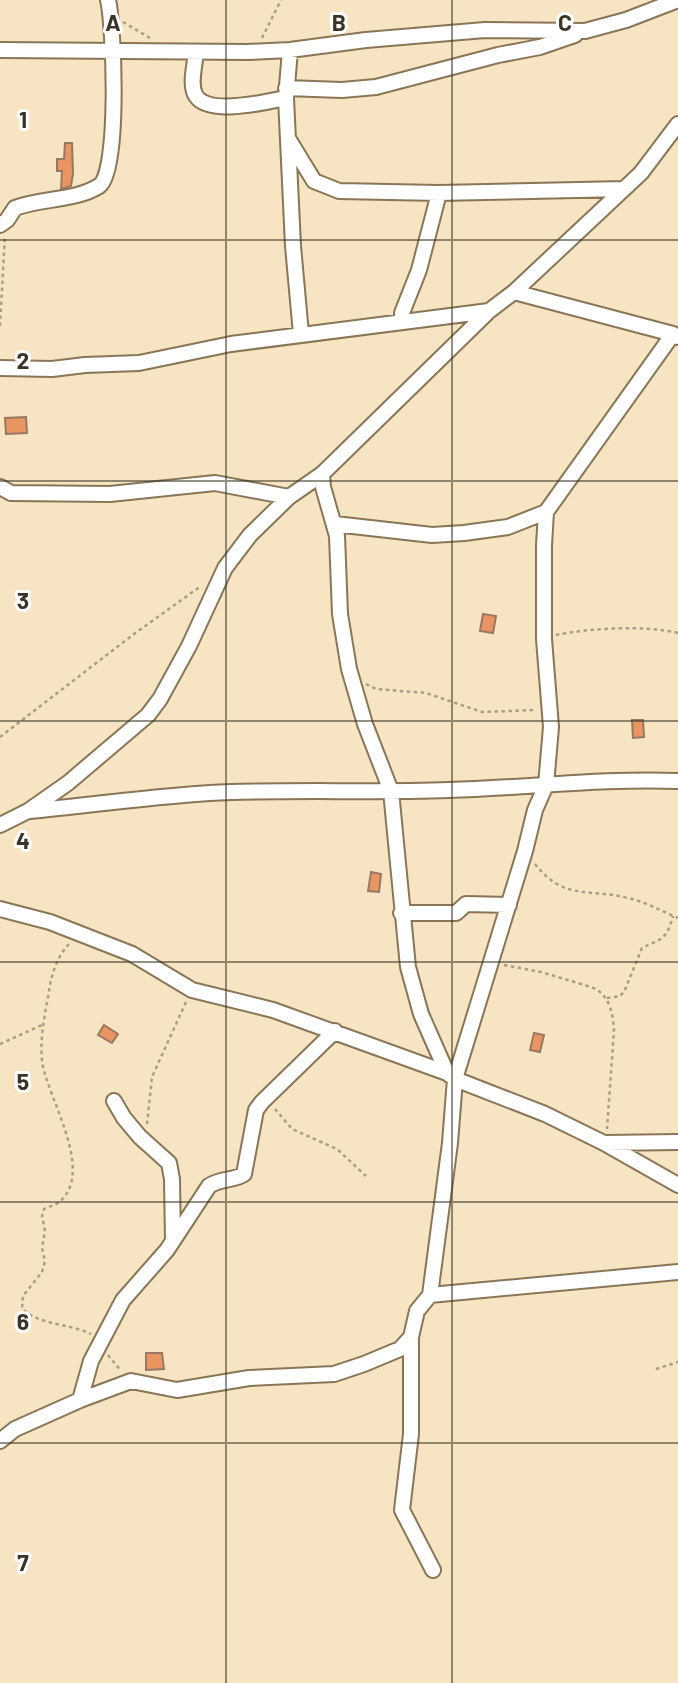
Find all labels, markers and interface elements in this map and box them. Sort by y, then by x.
text: A [105,8,121,36]
text: B [332,8,346,36]
text: C [558,8,572,36]
text: 1 [19,105,27,133]
text: 2 [17,346,29,374]
text: 3 [17,586,29,614]
text: 4 [16,826,30,854]
text: 5 [17,1067,29,1095]
text: 6 [17,1307,29,1335]
text: 7 [17,1548,29,1576]

